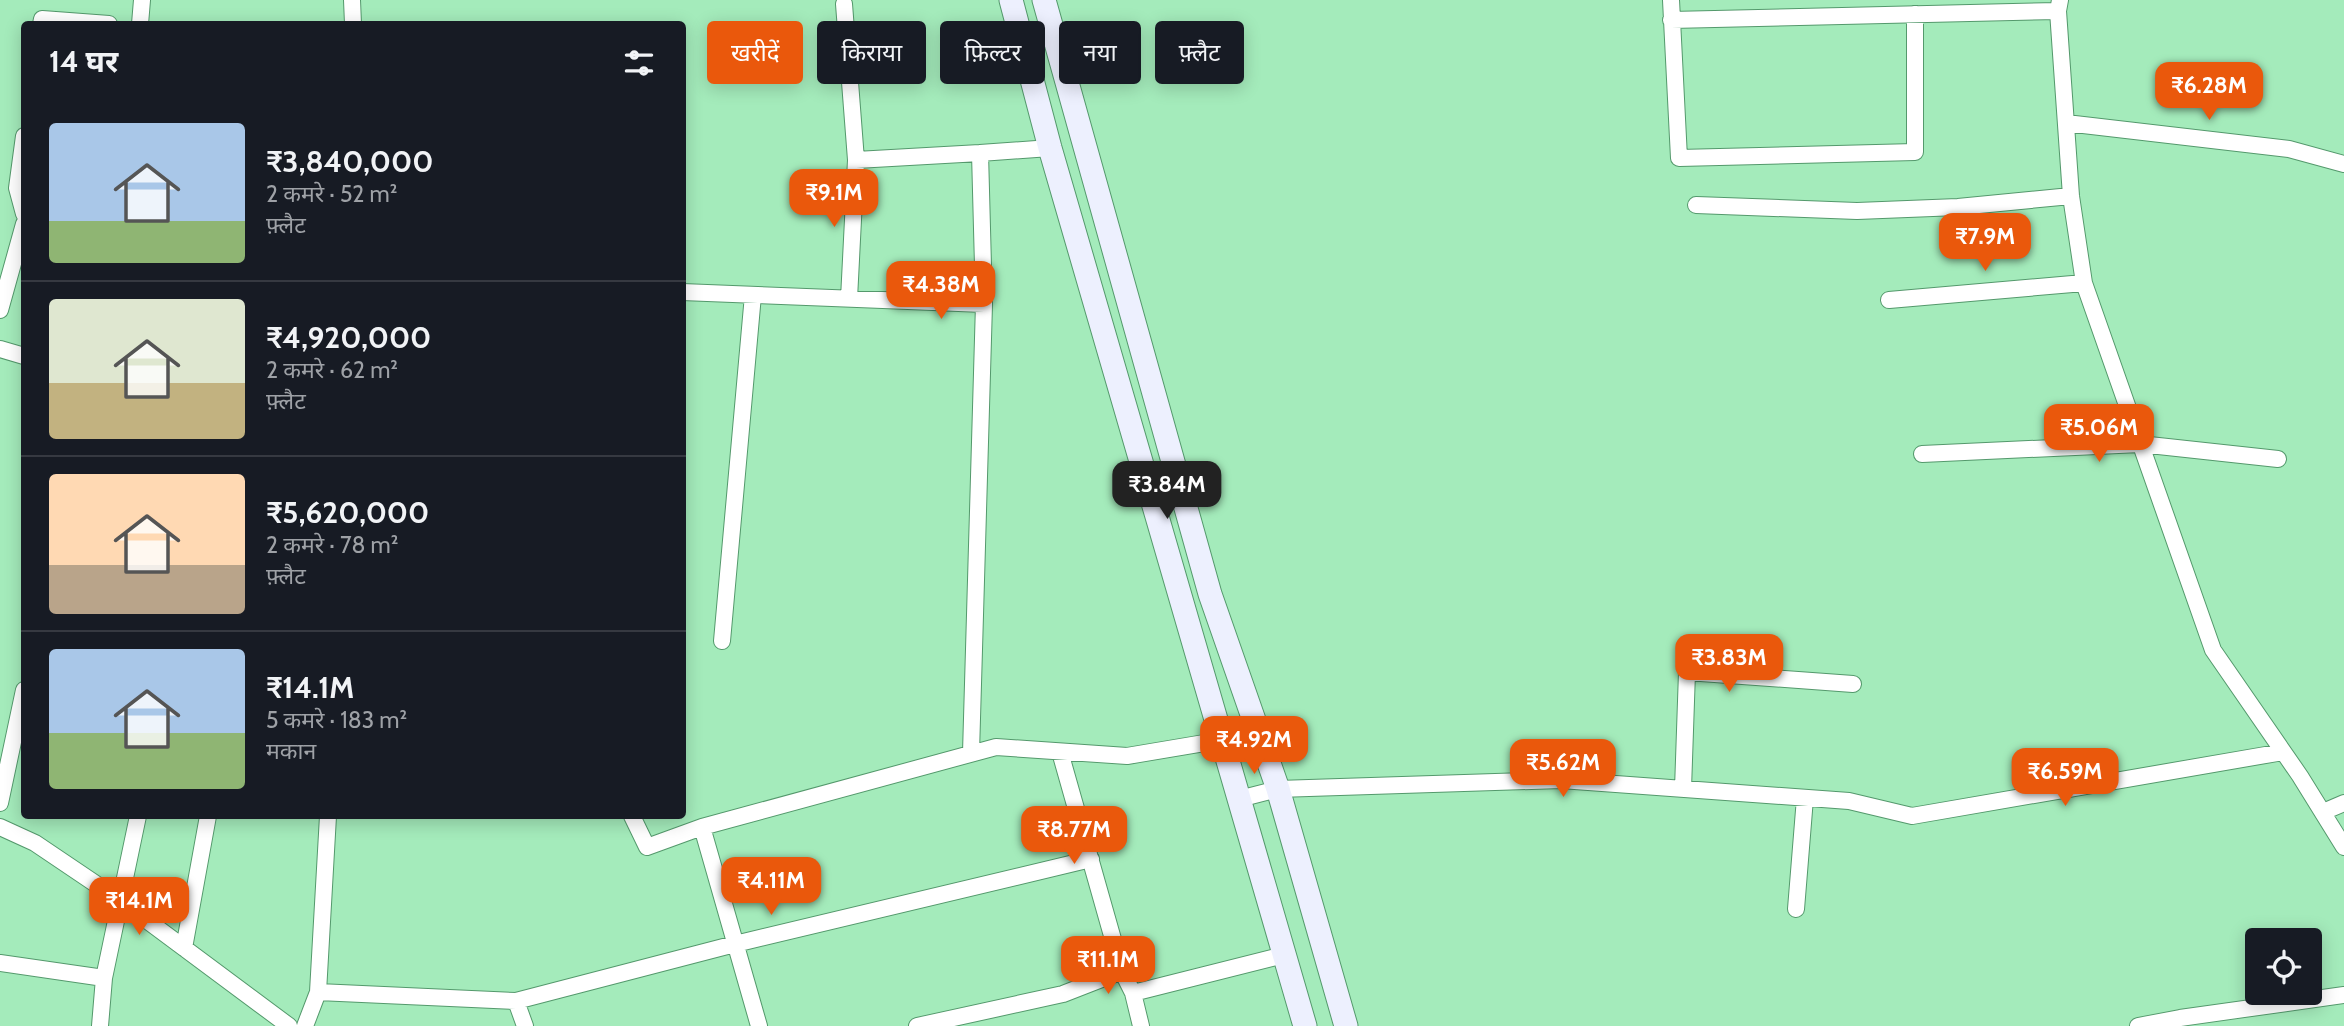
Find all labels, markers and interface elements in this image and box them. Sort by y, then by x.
chip: खरीदें [707,21,803,84]
chip: किराया [817,21,926,84]
chip: फ़िल्टर [940,21,1045,84]
chip: नया [1059,21,1141,84]
chip: फ़्लैट [1155,21,1244,84]
text: 14 घर [49,43,118,80]
icon: filters [620,44,658,82]
pin: ₹6.28M [2152,62,2266,122]
text: ₹6.28M [2171,71,2247,99]
text: ₹3,840,000 [266,143,433,180]
icon: home [105,151,189,235]
pin: ₹9.1M [785,170,883,229]
text: ₹9.1M [805,178,863,206]
text: 2 कमरे · 52 m² [266,180,397,208]
text: फ़्लैट [266,211,306,239]
pin: ₹7.9M [1936,214,2034,273]
text: ₹7.9M [1955,222,2015,250]
pin: ₹4.38M [884,262,998,321]
text: ₹4.38M [902,270,980,298]
text: ₹4,920,000 [266,319,431,356]
icon: home [105,327,189,411]
text: 2 कमरे · 62 m² [266,356,398,384]
text: फ़्लैट [266,387,306,415]
pin: ₹5.06M [2042,405,2156,464]
text: ₹5.06M [2060,413,2138,441]
pin: ₹3.84M [1110,462,1224,521]
text: ₹3.84M [1128,470,1206,498]
text: ₹5,620,000 [266,494,429,531]
icon: home [105,502,189,586]
text: 2 कमरे · 78 m² [266,531,398,559]
text: फ़्लैट [266,562,306,590]
pin: ₹3.83M [1672,634,1786,694]
text: ₹3.83M [1691,643,1767,671]
text: ₹14.1M [266,669,354,706]
icon: home [105,677,189,761]
text: 5 कमरे · 183 m² [266,706,407,734]
pin: ₹4.92M [1197,716,1311,776]
text: ₹4.92M [1216,725,1292,753]
text: मकान [266,737,316,765]
pin: ₹5.62M [1506,740,1620,799]
text: ₹5.62M [1526,748,1600,776]
pin: ₹6.59M [2008,748,2122,808]
text: ₹6.59M [2028,757,2102,785]
pin: ₹8.77M [1017,806,1131,866]
text: ₹8.77M [1037,815,1111,843]
pin: ₹4.11M [714,858,828,917]
text: ₹4.11M [737,866,805,894]
pin: ₹14.1M [82,878,196,937]
text: ₹14.1M [105,886,173,914]
map controls [2245,928,2322,1005]
button: locate [2245,928,2322,1005]
pin: ₹11.1M [1051,936,1165,996]
text: ₹11.1M [1077,945,1139,973]

